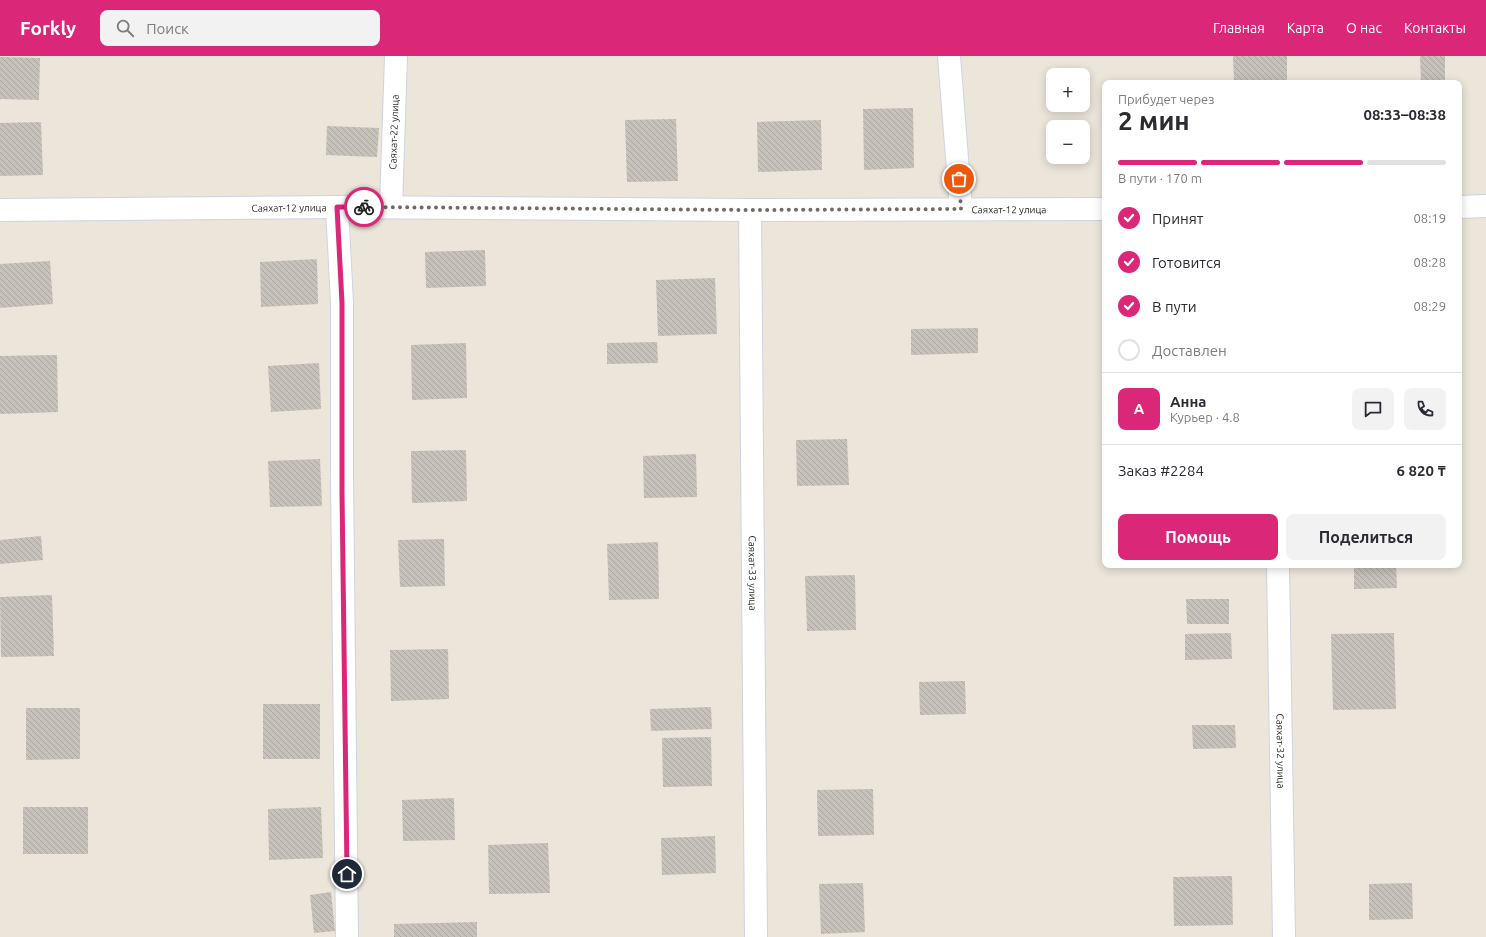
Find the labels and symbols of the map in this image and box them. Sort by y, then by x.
street label: Саяхат-22 улица [387,94,401,170]
pin [942,162,976,196]
courier [344,187,384,227]
street label: Саяхат-12 улица [251,202,327,214]
street label: Саяхат-12 улица [971,204,1046,215]
street label: Саяхат-33 улица [747,535,758,611]
street label: Саяхат-32 улица [1274,713,1287,789]
pin [330,857,364,891]

